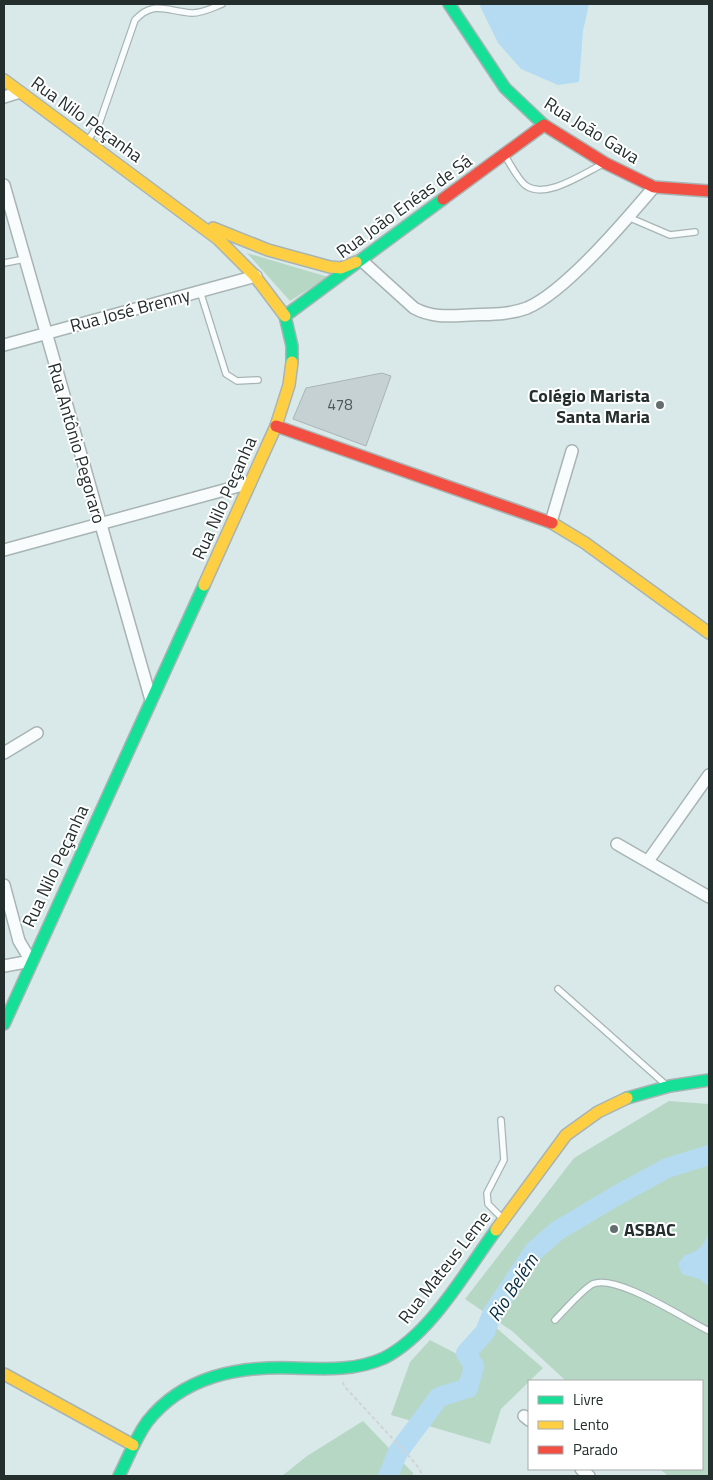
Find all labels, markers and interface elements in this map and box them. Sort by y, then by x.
street label: Rua Nilo Peçanha [26,69,148,169]
street label: Rua João Gava [539,90,645,170]
street label: Rua João Enéas de Sá [331,147,477,265]
street label: Rua José Brenny [67,281,194,339]
street label: Rua Antônio Pegoraro [41,359,113,527]
place label: Colégio Marista Santa Maria [529,382,650,430]
house number: 478 [327,393,353,416]
marker: Colégio Marista Santa Maria [654,399,666,411]
street label: Rua Nilo Peçanha [185,432,263,564]
street label: Rua Nilo Peçanha [15,800,95,932]
street label: Rua Mateus Leme [391,1205,497,1329]
place label: ASBAC [624,1216,676,1243]
marker: ASBAC [608,1223,620,1235]
water label: Rio Belém [479,1246,545,1327]
legend [528,1380,703,1470]
text: Livre [573,1388,603,1411]
text: Lento [573,1413,609,1436]
text: Parado [573,1438,618,1461]

